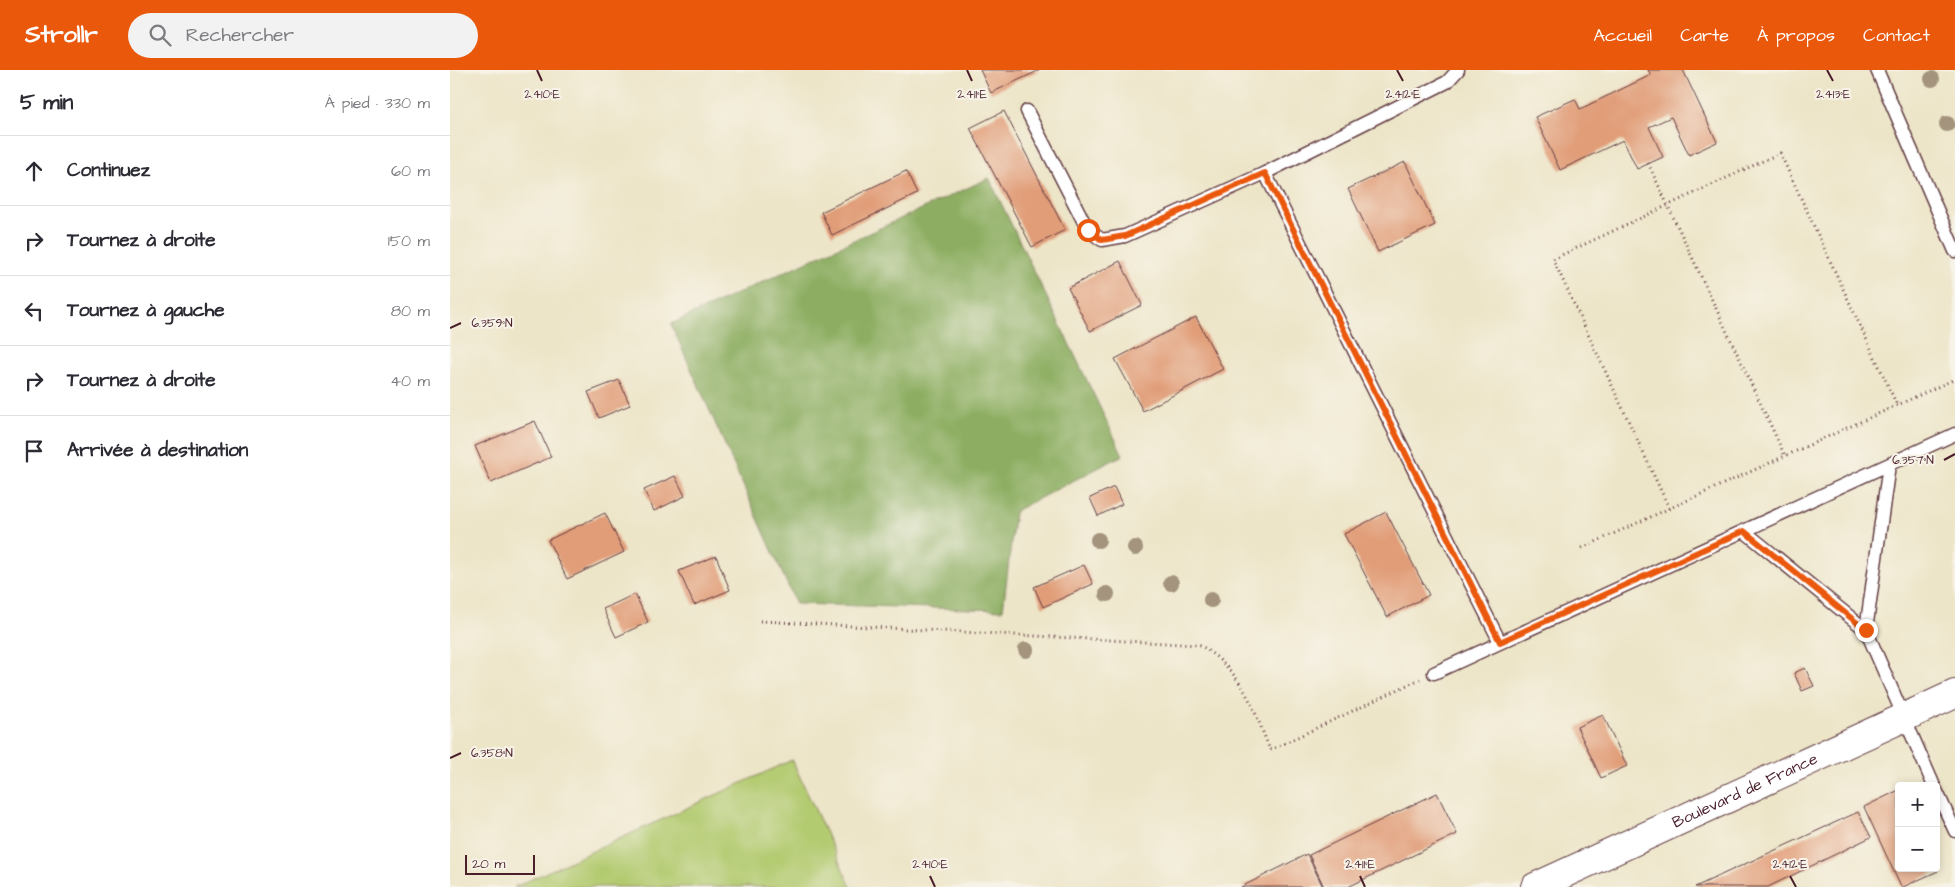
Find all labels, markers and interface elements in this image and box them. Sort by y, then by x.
search box [128,13,478,58]
text: Strollr [25,18,98,52]
icon: search [146,21,174,49]
text: Rechercher [186,22,294,49]
text: Accueil [1593,23,1652,48]
text: Carte [1680,23,1729,48]
text: À propos [1757,23,1835,48]
text: Contact [1863,23,1930,48]
text: 2.410°E [524,86,560,103]
text: 2.411°E [957,86,987,103]
text: 2.412°E [1386,86,1420,103]
text: 2.413°E [1816,86,1850,103]
text: 5 min [20,88,73,117]
text: À pied · 330 m [325,92,430,114]
icon: ahead [20,157,48,185]
text: Continuez [67,157,150,184]
text: 60 m [391,160,430,182]
route start [1077,219,1100,242]
icon: right [20,227,48,255]
text: Tournez à droite [67,227,215,254]
text: 150 m [388,230,430,252]
icon: left [20,297,48,325]
text: Tournez à gauche [67,297,225,324]
text: 80 m [391,300,430,322]
text: 6.359°N [472,315,513,332]
icon: right [20,367,48,395]
text: Tournez à droite [67,367,215,394]
text: 40 m [390,370,430,392]
icon: arrive [20,437,48,465]
text: Arrivée à destination [67,437,248,464]
text: 6.357°N [1892,452,1934,469]
route end [1855,619,1878,642]
text: 6.358°N [471,745,513,762]
street label: Boulevard de France [1669,747,1821,833]
map controls [1895,782,1940,872]
button: + [1895,782,1940,827]
button: − [1895,827,1940,872]
scale bar [465,852,535,875]
text: 20 m [472,854,505,874]
text: 2.410°E [912,856,948,873]
text: 2.411°E [1345,856,1375,873]
text: 2.412°E [1773,856,1807,873]

